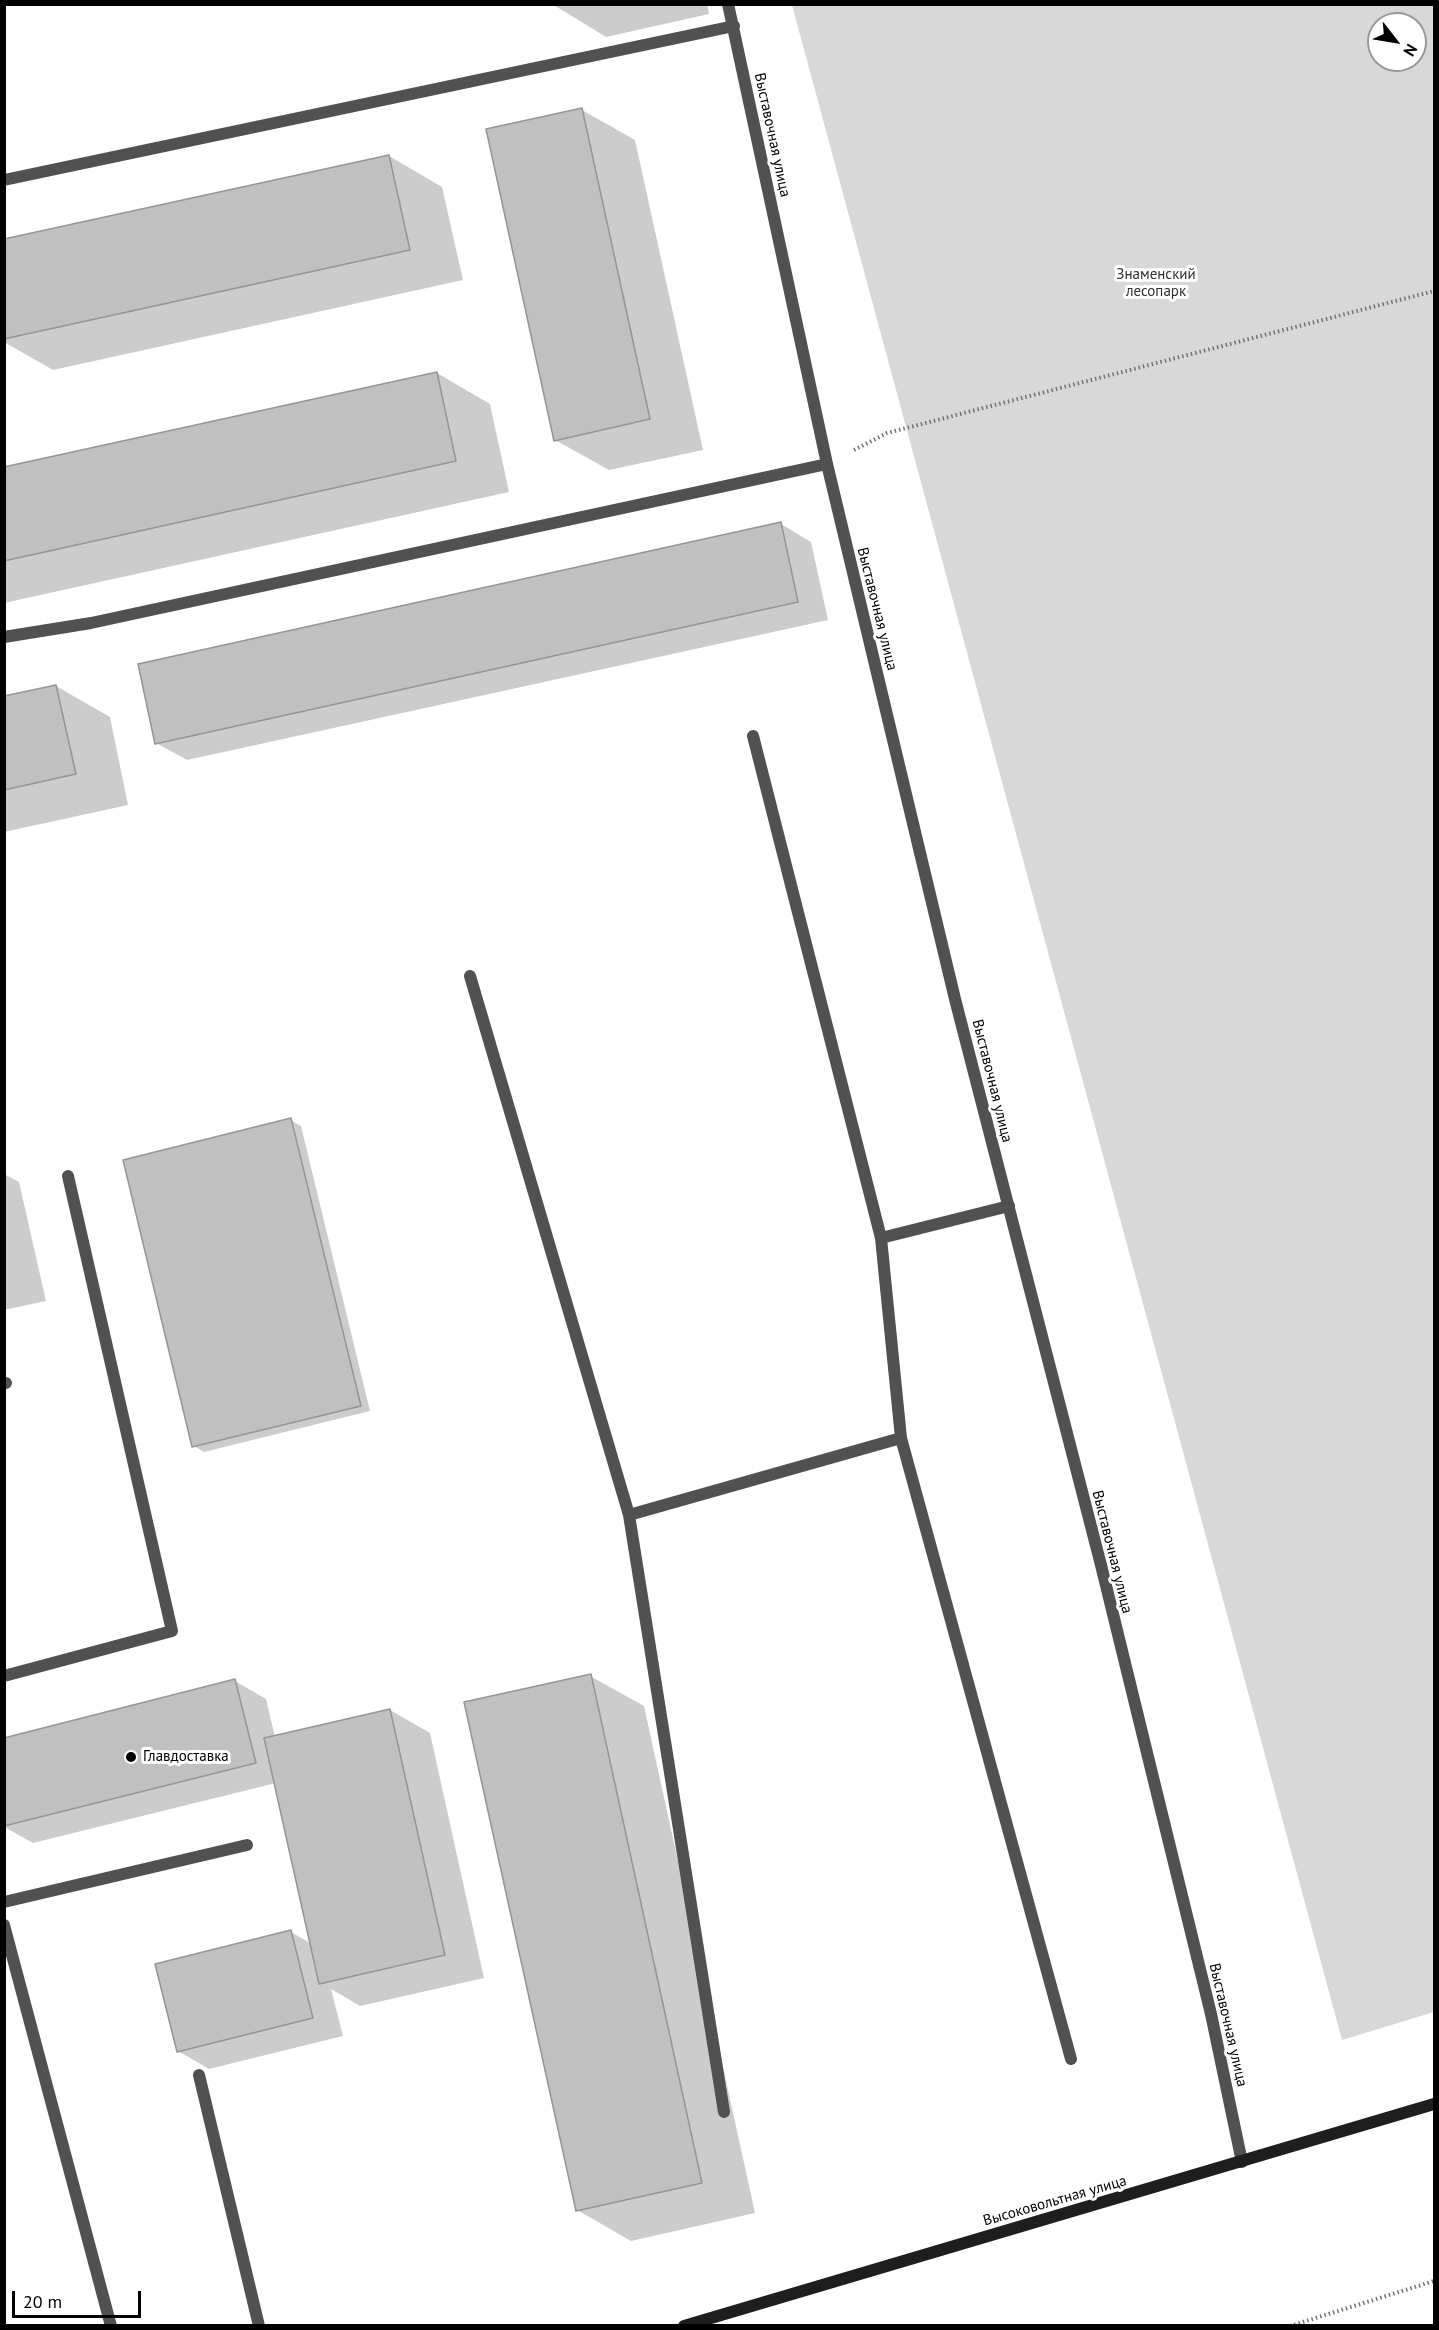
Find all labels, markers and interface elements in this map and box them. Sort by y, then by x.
north arrow [1367,12,1427,72]
text: N [1399,41,1422,60]
street label: Выставочная улица [750,71,794,199]
park label: Знаменский лесопарк [1116,266,1196,301]
street label: Выставочная улица [853,546,901,672]
street label: Выставочная улица [968,1018,1016,1144]
street label: Выставочная улица [1088,1489,1136,1615]
place label: Главдоставка [143,1748,229,1766]
marker: Главдоставка [124,1750,138,1764]
street label: Выставочная улица [1205,1961,1251,2089]
street label: Высоковольтная улица [981,2172,1129,2230]
scale bar [15,2279,144,2317]
text: 20 m [23,2290,62,2313]

